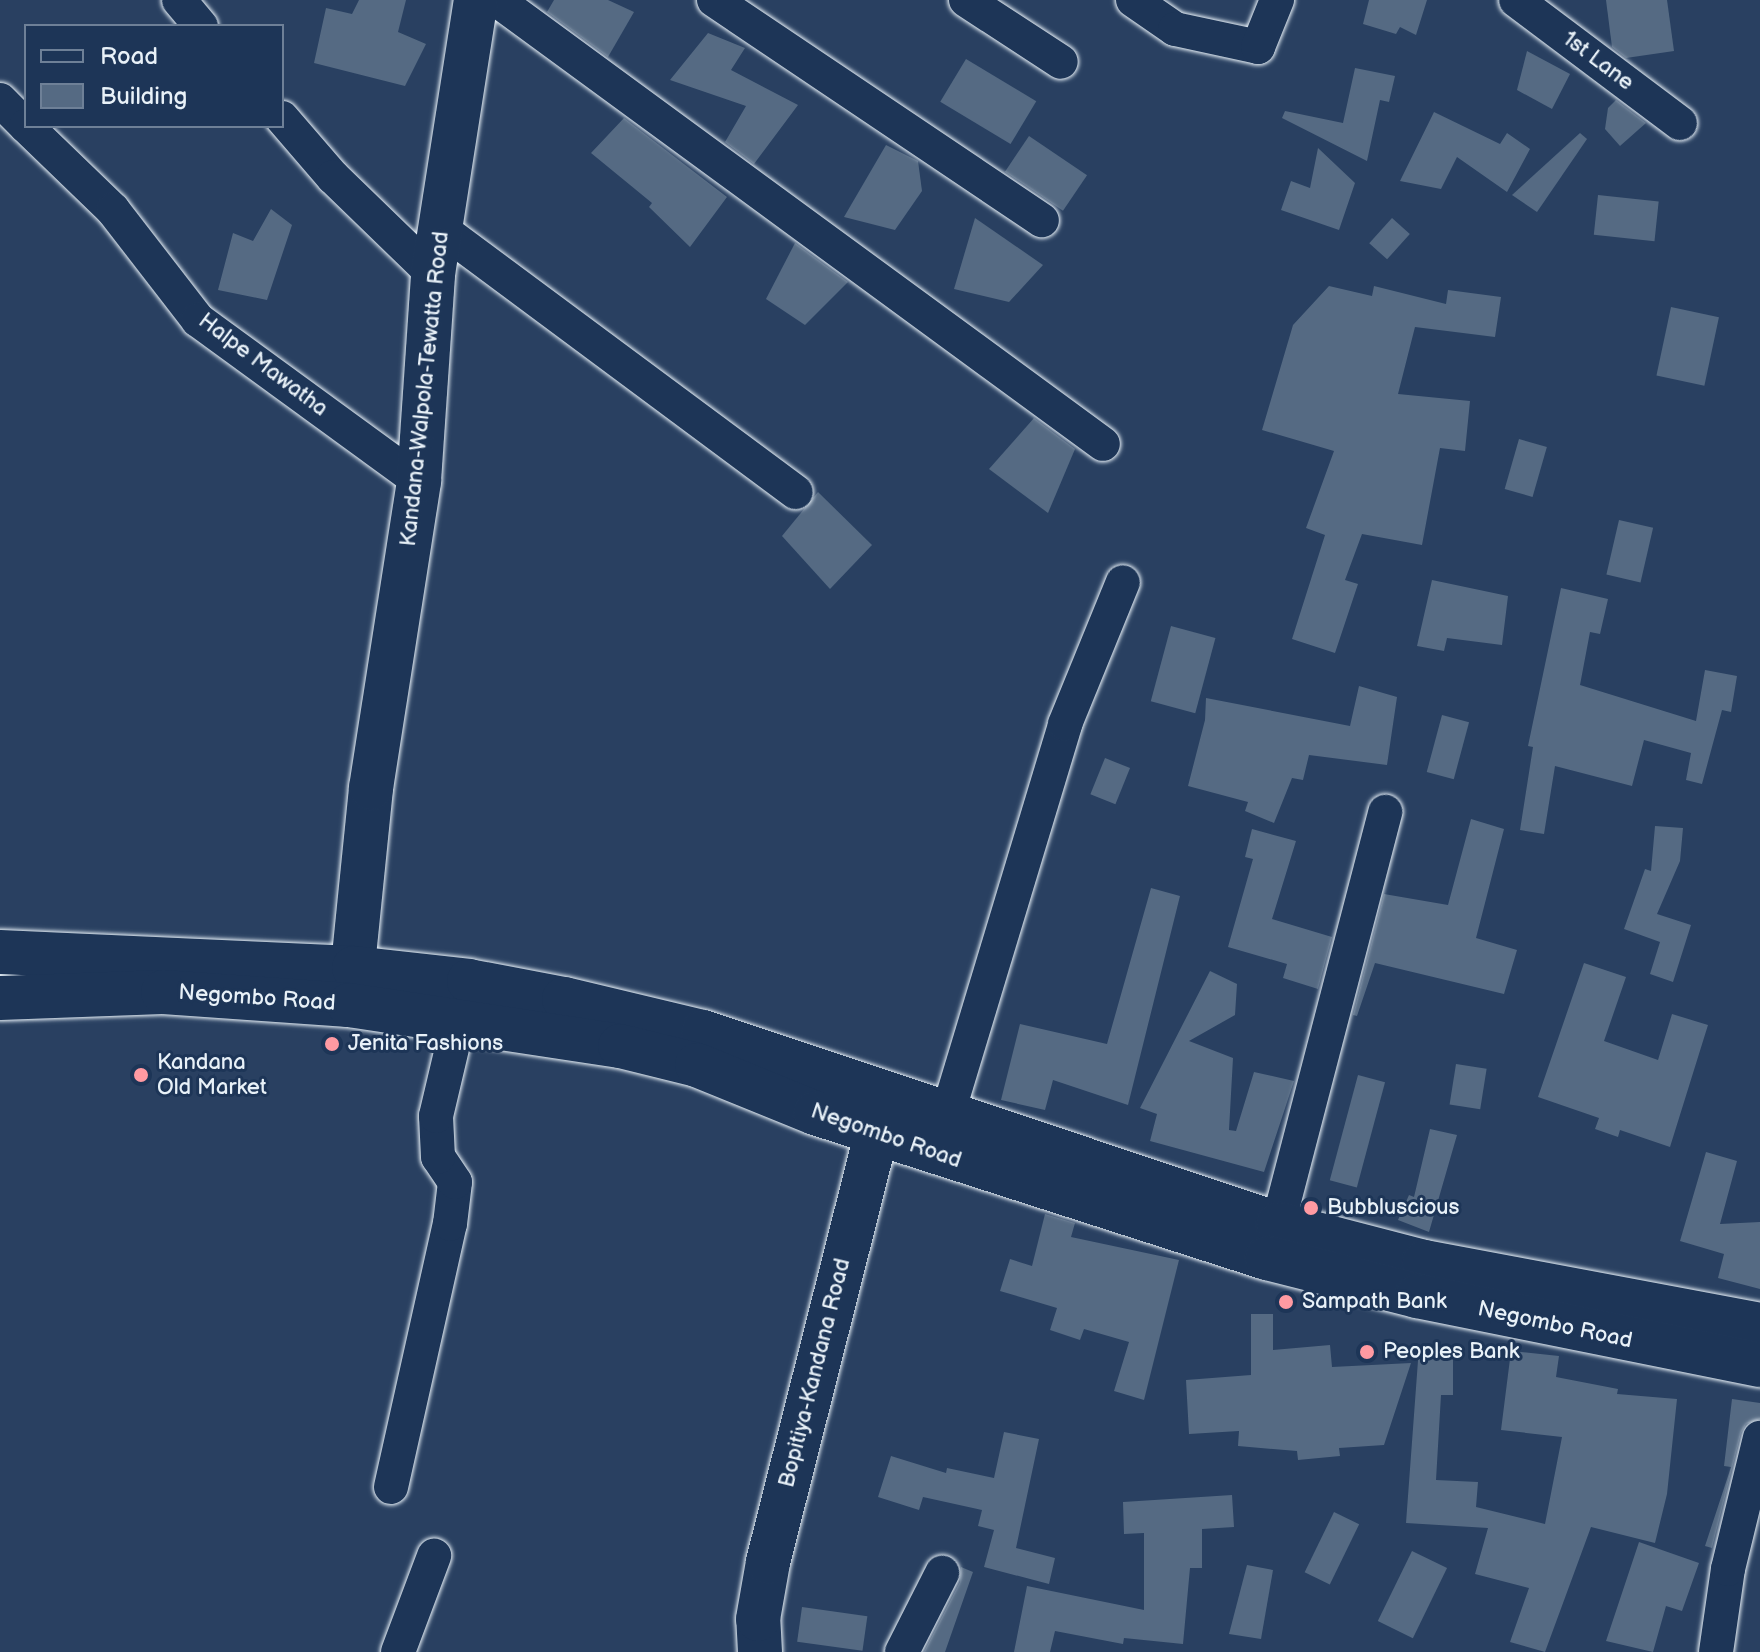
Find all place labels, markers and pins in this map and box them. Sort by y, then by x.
place label: Jenita Fashions [348,1031,503,1057]
marker: Jenita Fashions [323,1035,341,1053]
place label: Kandana Old Market [157,1049,267,1100]
marker: Kandana Old Market [132,1066,150,1084]
place label: Bubbluscious [1327,1195,1459,1221]
marker: Bubbluscious [1302,1199,1320,1217]
place label: Sampath Bank [1302,1289,1447,1315]
marker: Sampath Bank [1277,1293,1295,1311]
place label: Peoples Bank [1383,1339,1520,1365]
marker: Peoples Bank [1358,1343,1376,1361]

